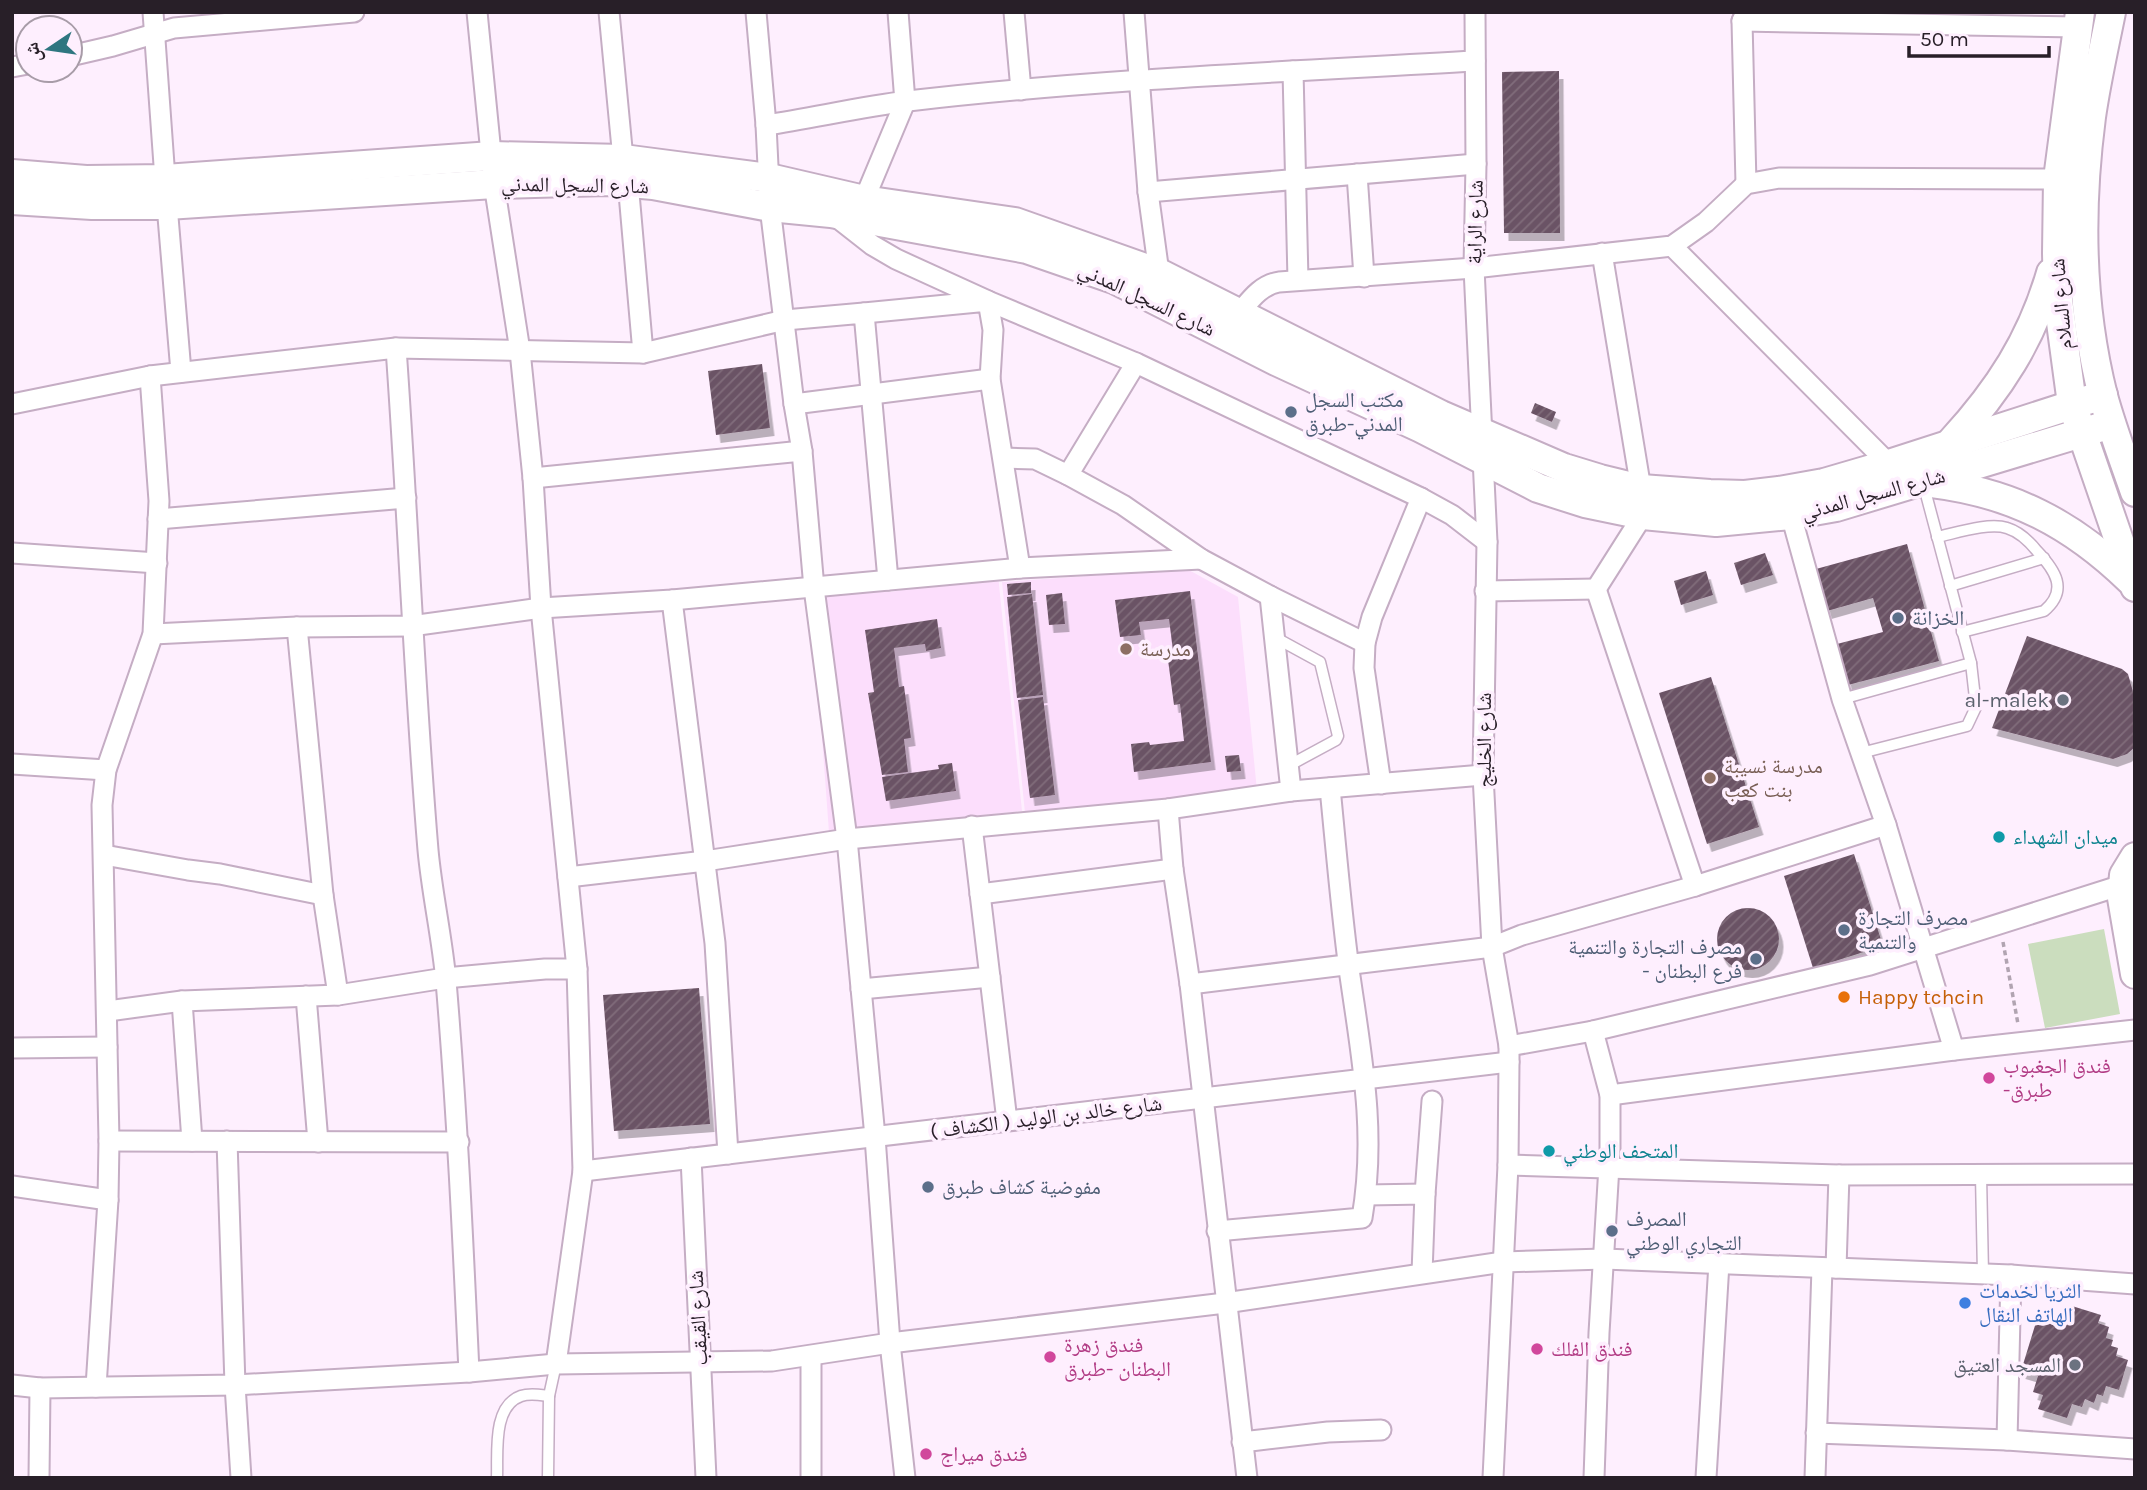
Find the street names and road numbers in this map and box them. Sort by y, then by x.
street label: شارع السجل المدني [501,172,649,203]
street label: شارع الراية [1462,180,1489,264]
street label: شارع السجل المدني [1073,257,1219,345]
street label: شارع السلام [2045,257,2079,351]
street label: شارع السجل المدني [1798,463,1949,529]
street label: شارع الخليج [1472,692,1497,788]
street label: شارع خالد بن الوليد ( الكشاف ) [929,1091,1163,1144]
street label: شارع القيقب [684,1270,713,1366]

